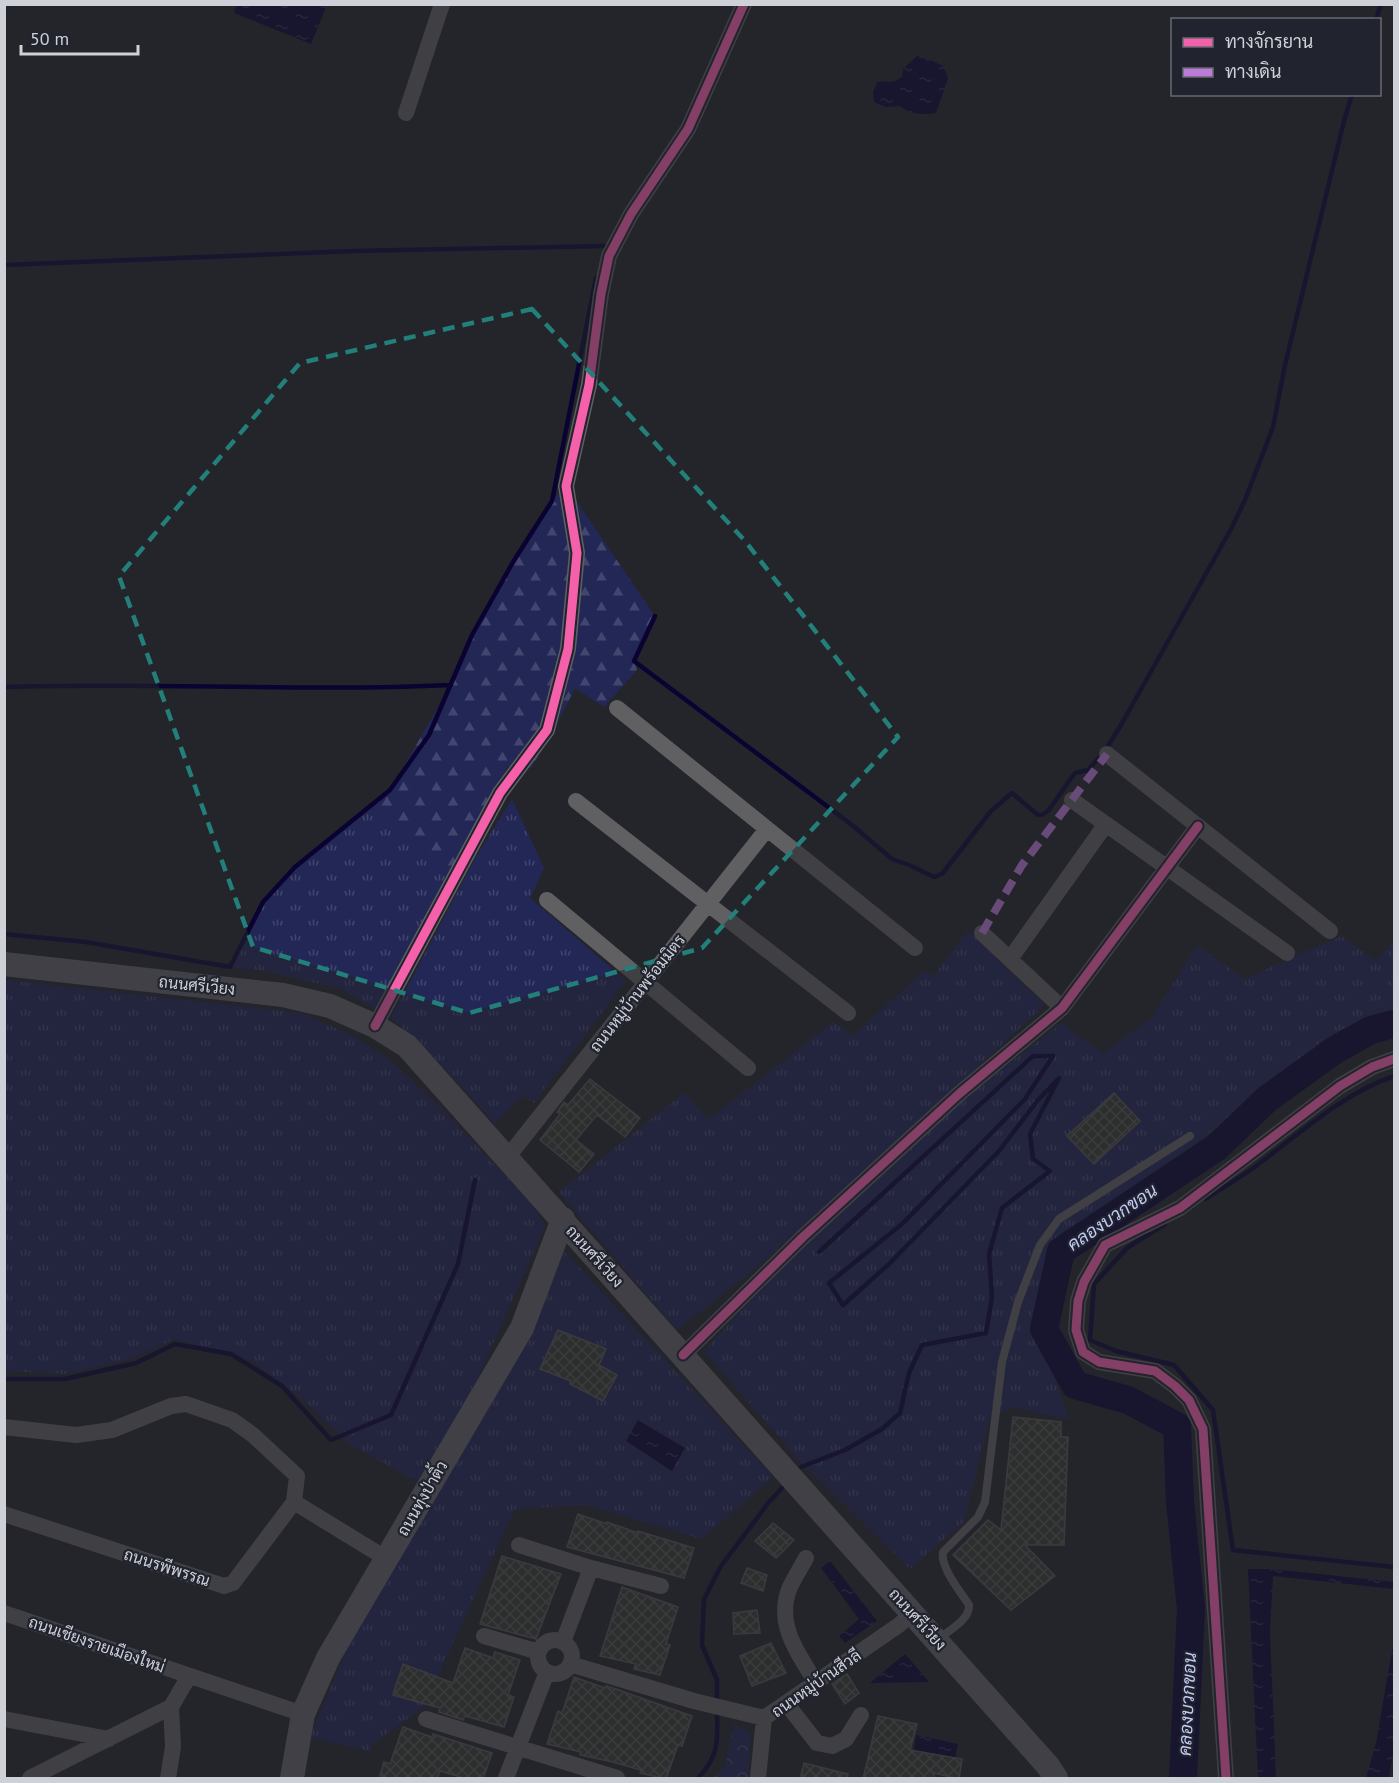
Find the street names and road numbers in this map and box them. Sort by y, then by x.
street label: ถนนหมู่บ้านพร้อมมิตร [585,930,691,1057]
street label: ถนนศรีเวียง [158,970,236,999]
street label: ถนนศรีเวียง [562,1220,629,1291]
street label: ถนนทุ่งป่าติ้ว [390,1455,453,1540]
street label: ถนนรพีพรรณ [121,1543,213,1590]
street label: ถนนศรีเวียง [885,1583,952,1654]
street label: ถนนเชียงรายเมืองใหม่ [26,1610,168,1677]
street label: ถนนหมู่บ้านสีวลี [767,1644,866,1723]

